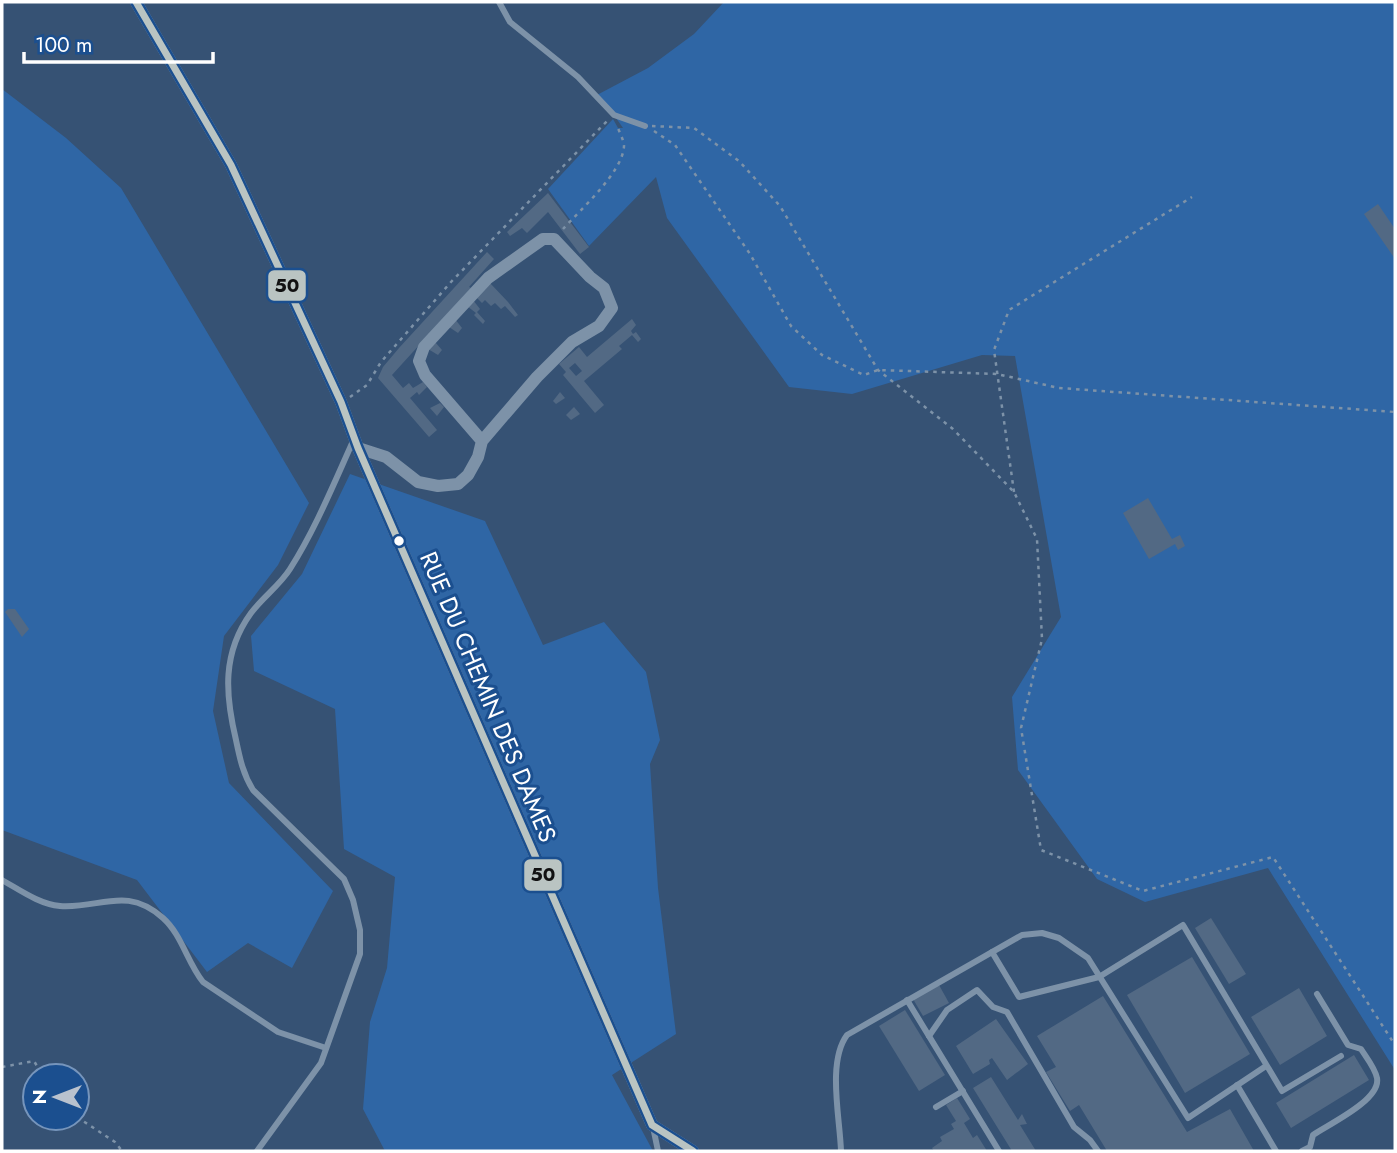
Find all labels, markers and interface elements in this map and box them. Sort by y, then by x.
scale bar [24,21,214,65]
text: 100 m [35,30,92,60]
line badge: 50 [267,269,307,302]
text: 50 [275,272,299,299]
unlabelled marker [392,534,406,548]
street label: RUE DU CHEMIN DES DAMES [411,546,566,847]
line badge: 50 [523,858,563,892]
text: 50 [531,861,555,888]
north arrow [21,1062,91,1132]
text: N [26,1089,53,1105]

